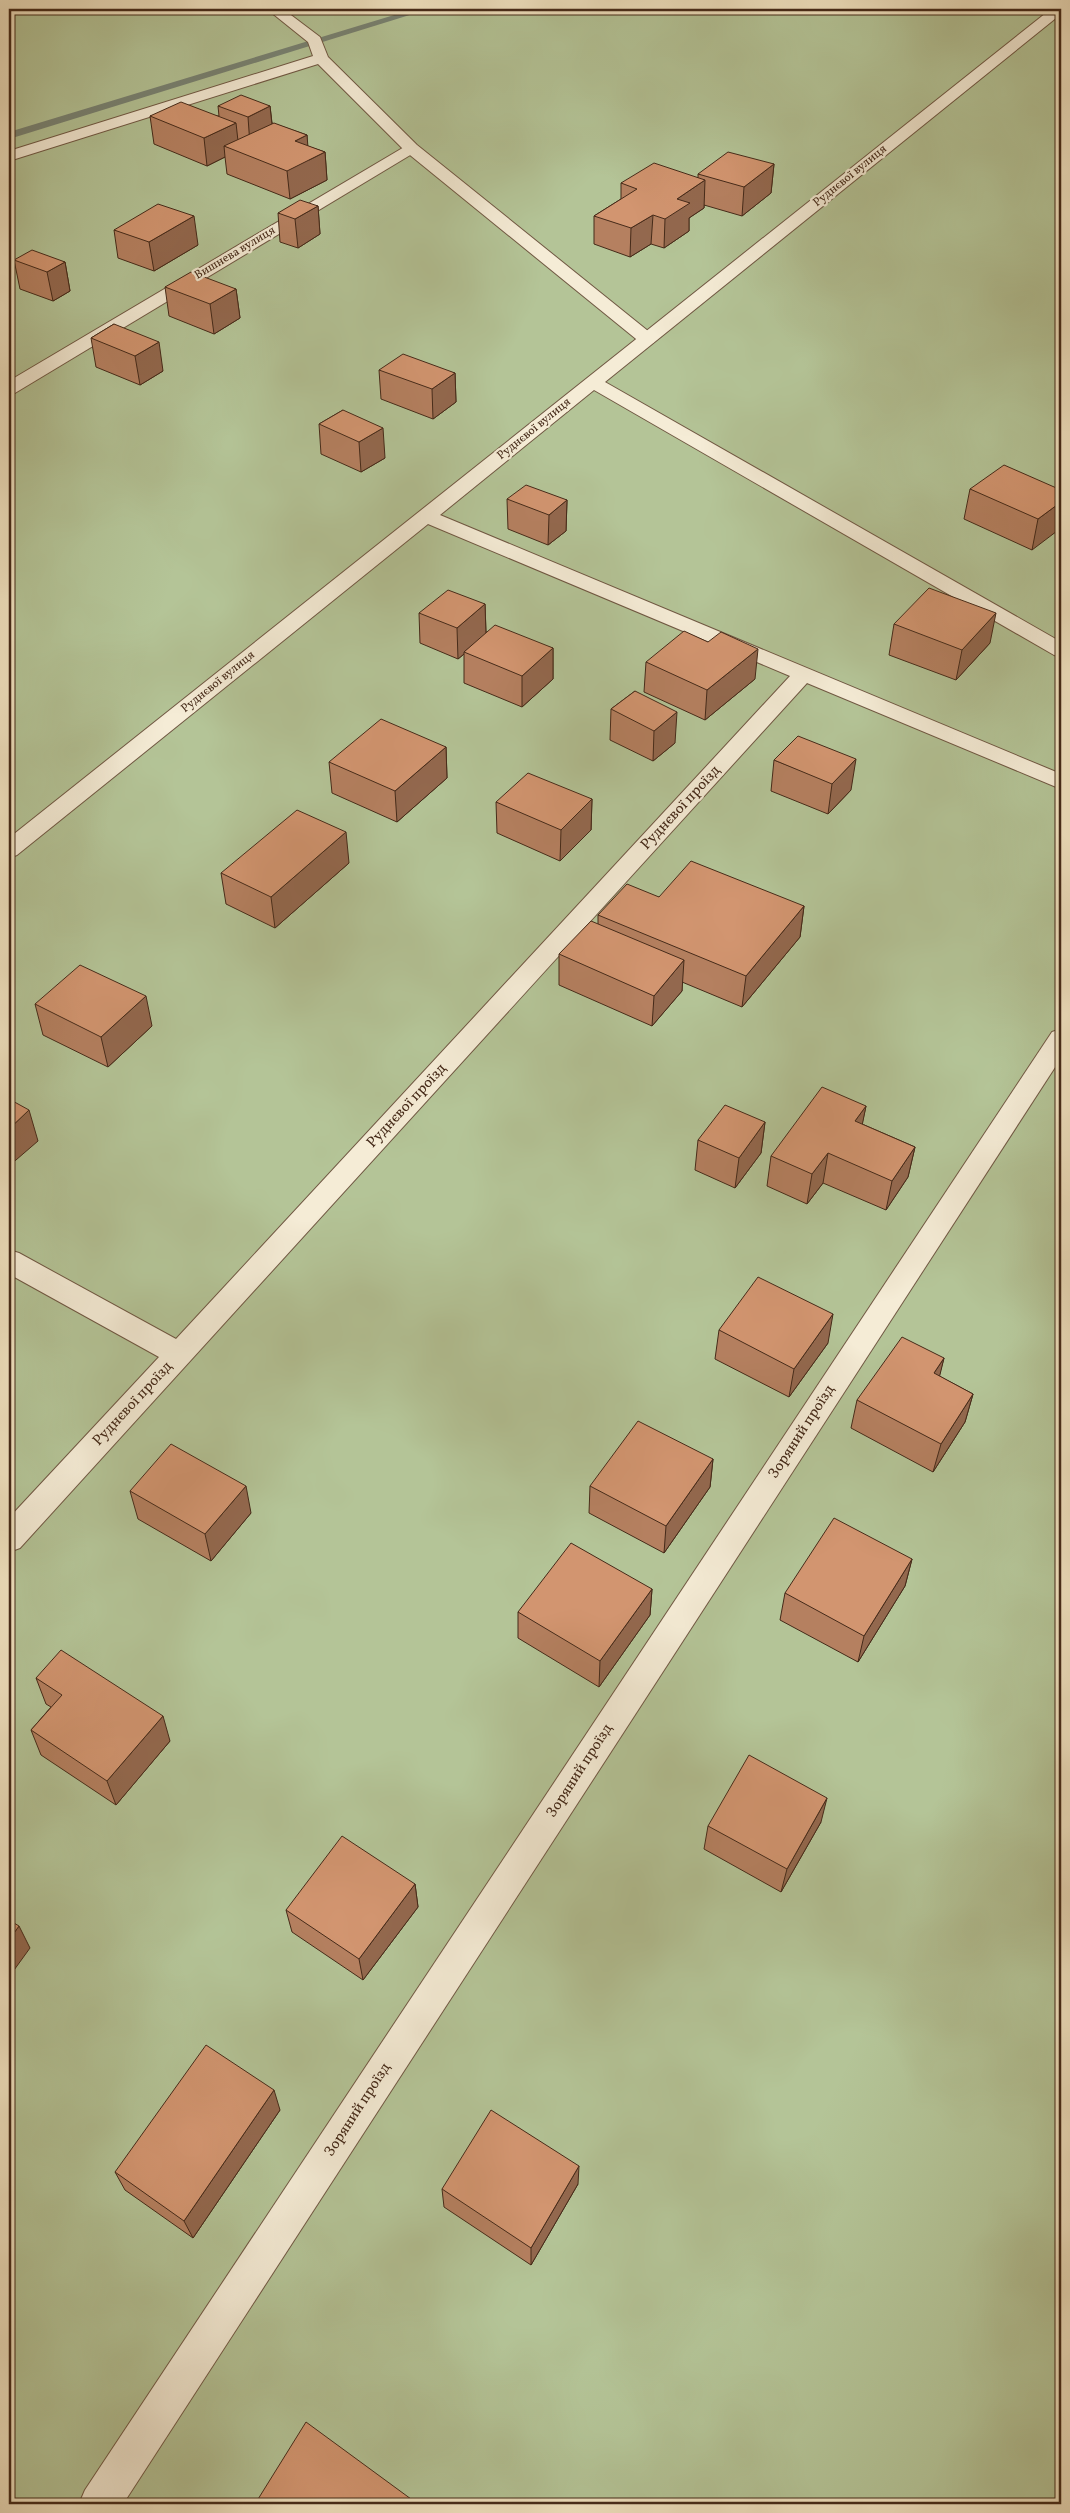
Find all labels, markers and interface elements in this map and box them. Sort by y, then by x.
street label: Руднєвої вулиця [810,141,890,211]
street label: Вишнева вулиця [192,223,278,283]
street label: Руднєвої вулиця [494,394,574,464]
street label: Руднєвої вулиця [178,647,258,717]
street label: Руднєвої проїзд [636,761,726,855]
street label: Руднєвої проїзд [362,1059,452,1153]
street label: Руднєвої проїзд [88,1357,178,1451]
street label: Зоряний проїзд [764,1381,841,1483]
street label: Зоряний проїзд [542,1720,619,1822]
street label: Зоряний проїзд [320,2059,397,2161]

